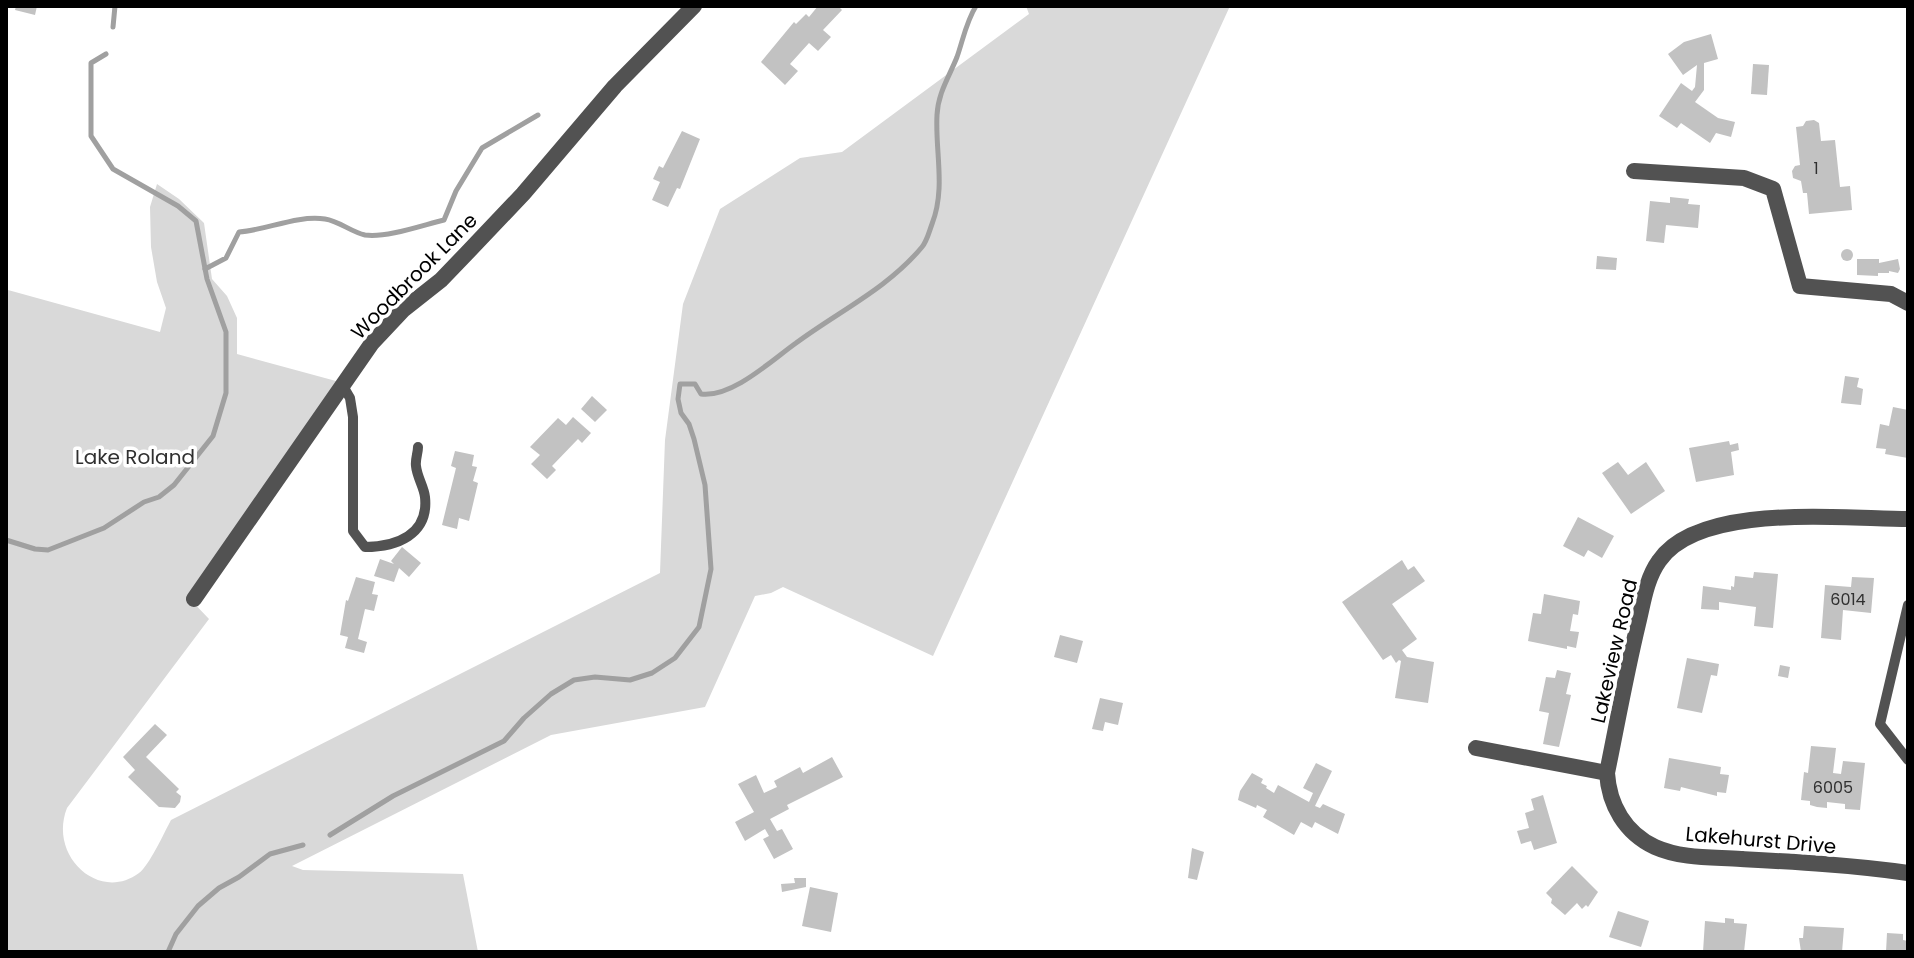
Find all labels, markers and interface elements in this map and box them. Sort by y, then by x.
house number: 1 [1813,157,1819,180]
street label: Woodbrook Lane [345,207,483,345]
park label: Lake Roland [75,443,195,471]
street label: Lakeview Road [1584,576,1644,726]
house number: 6014 [1830,588,1866,611]
house number: 6005 [1813,776,1853,799]
street label: Lakehurst Drive [1685,819,1837,861]

